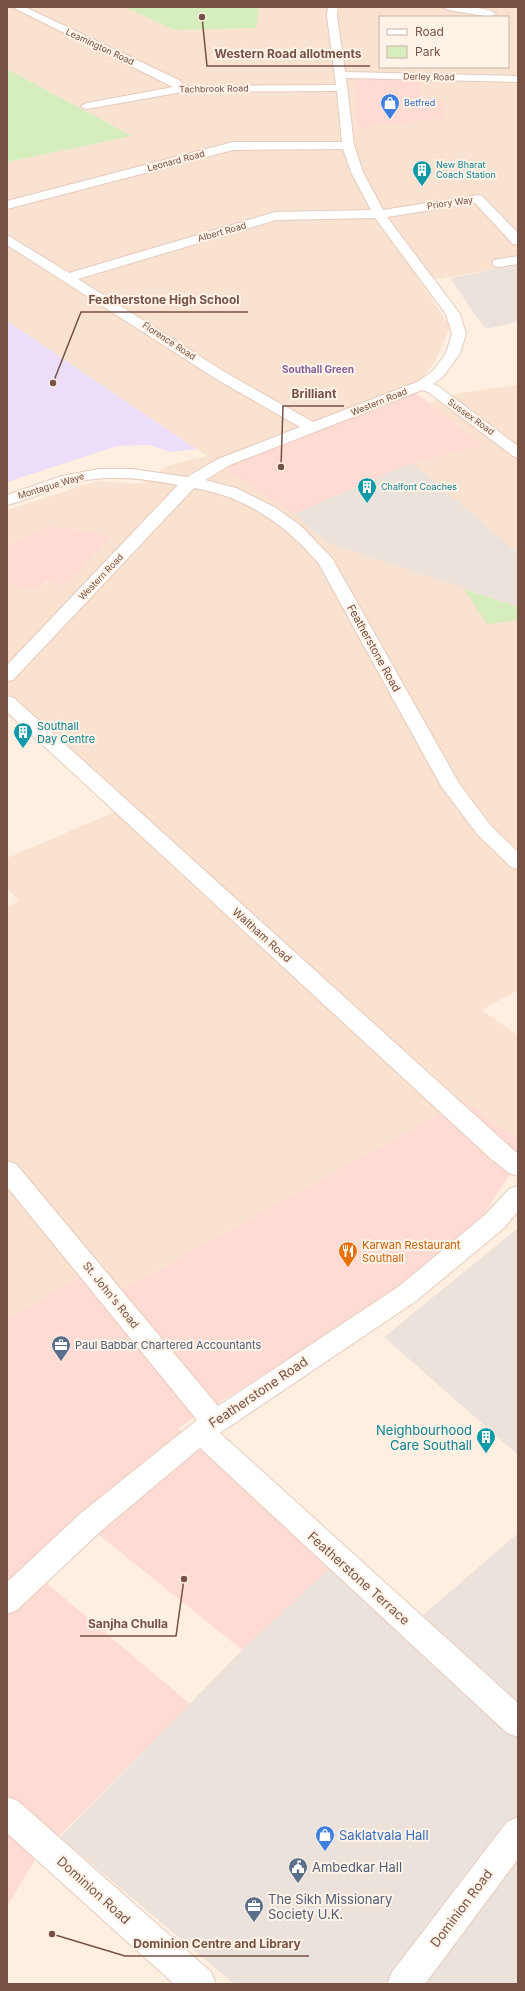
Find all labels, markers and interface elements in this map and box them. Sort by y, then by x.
legend [379,16,509,68]
text: Road [415,24,444,39]
street label: Leamington Road [64,26,136,67]
callout: Western Road allotments [207,42,370,66]
text: Park [415,44,441,59]
text: Western Road allotments [215,46,362,61]
street label: Derley Road [403,71,455,82]
street label: Tachbrook Road [179,82,249,95]
shop icon: Betfred [379,92,401,120]
place label: Betfred [404,97,435,108]
street label: Leonard Road [146,148,206,173]
building icon: New Bharat Coach Station [411,159,433,187]
place label: New Bharat Coach Station [436,159,496,180]
street label: Priory Way [426,194,474,211]
street label: Albert Road [196,219,247,244]
callout: Featherstone High School [81,288,248,312]
text: Featherstone High School [88,292,240,307]
street label: Florence Road [141,319,198,362]
district label: Southall Green [282,363,354,375]
callout: Brilliant [283,382,344,406]
street label: Western Road [349,385,409,418]
text: Brilliant [292,386,337,401]
street label: Sussex Road [446,396,497,437]
street label: Montague Waye [16,470,85,501]
building icon: Chalfont Coaches [356,476,378,504]
place label: Chalfont Coaches [381,481,457,492]
street label: Western Road [76,551,125,602]
street label: Featherstone Road [344,602,404,694]
place label: Southall Day Centre [37,719,95,746]
building icon: Southall Day Centre [12,721,34,749]
street label: Waltham Road [230,905,294,965]
place label: Karwan Restaurant Southall [362,1238,461,1265]
restaurant icon: Karwan Restaurant Southall [337,1240,359,1268]
street label: St. John's Road [80,1259,142,1331]
office icon: Paul Babbar Chartered Accountants [50,1334,72,1362]
place label: Paul Babbar Chartered Accountants [75,1338,262,1352]
street label: Featherstone Road [206,1353,310,1431]
place label: Neighbourhood Care Southall [376,1422,472,1453]
building icon: Neighbourhood Care Southall [475,1426,497,1454]
street label: Featherstone Terrace [305,1528,413,1628]
callout: Sanjha Chulla [80,1612,176,1636]
text: Sanjha Chulla [88,1616,168,1631]
shop icon: Saklatvala Hall [314,1824,336,1852]
place label: Saklatvala Hall [339,1827,429,1843]
street label: Dominion Road [54,1853,134,1927]
public building icon: Ambedkar Hall [287,1856,309,1884]
place label: Ambedkar Hall [312,1859,402,1875]
street label: Dominion Road [427,1866,495,1950]
place label: The Sikh Missionary Society U.K. [268,1891,392,1922]
office icon: The Sikh Missionary Society U.K. [243,1895,265,1923]
callout: Dominion Centre and Library [125,1932,309,1956]
text: Dominion Centre and Library [133,1936,302,1951]

